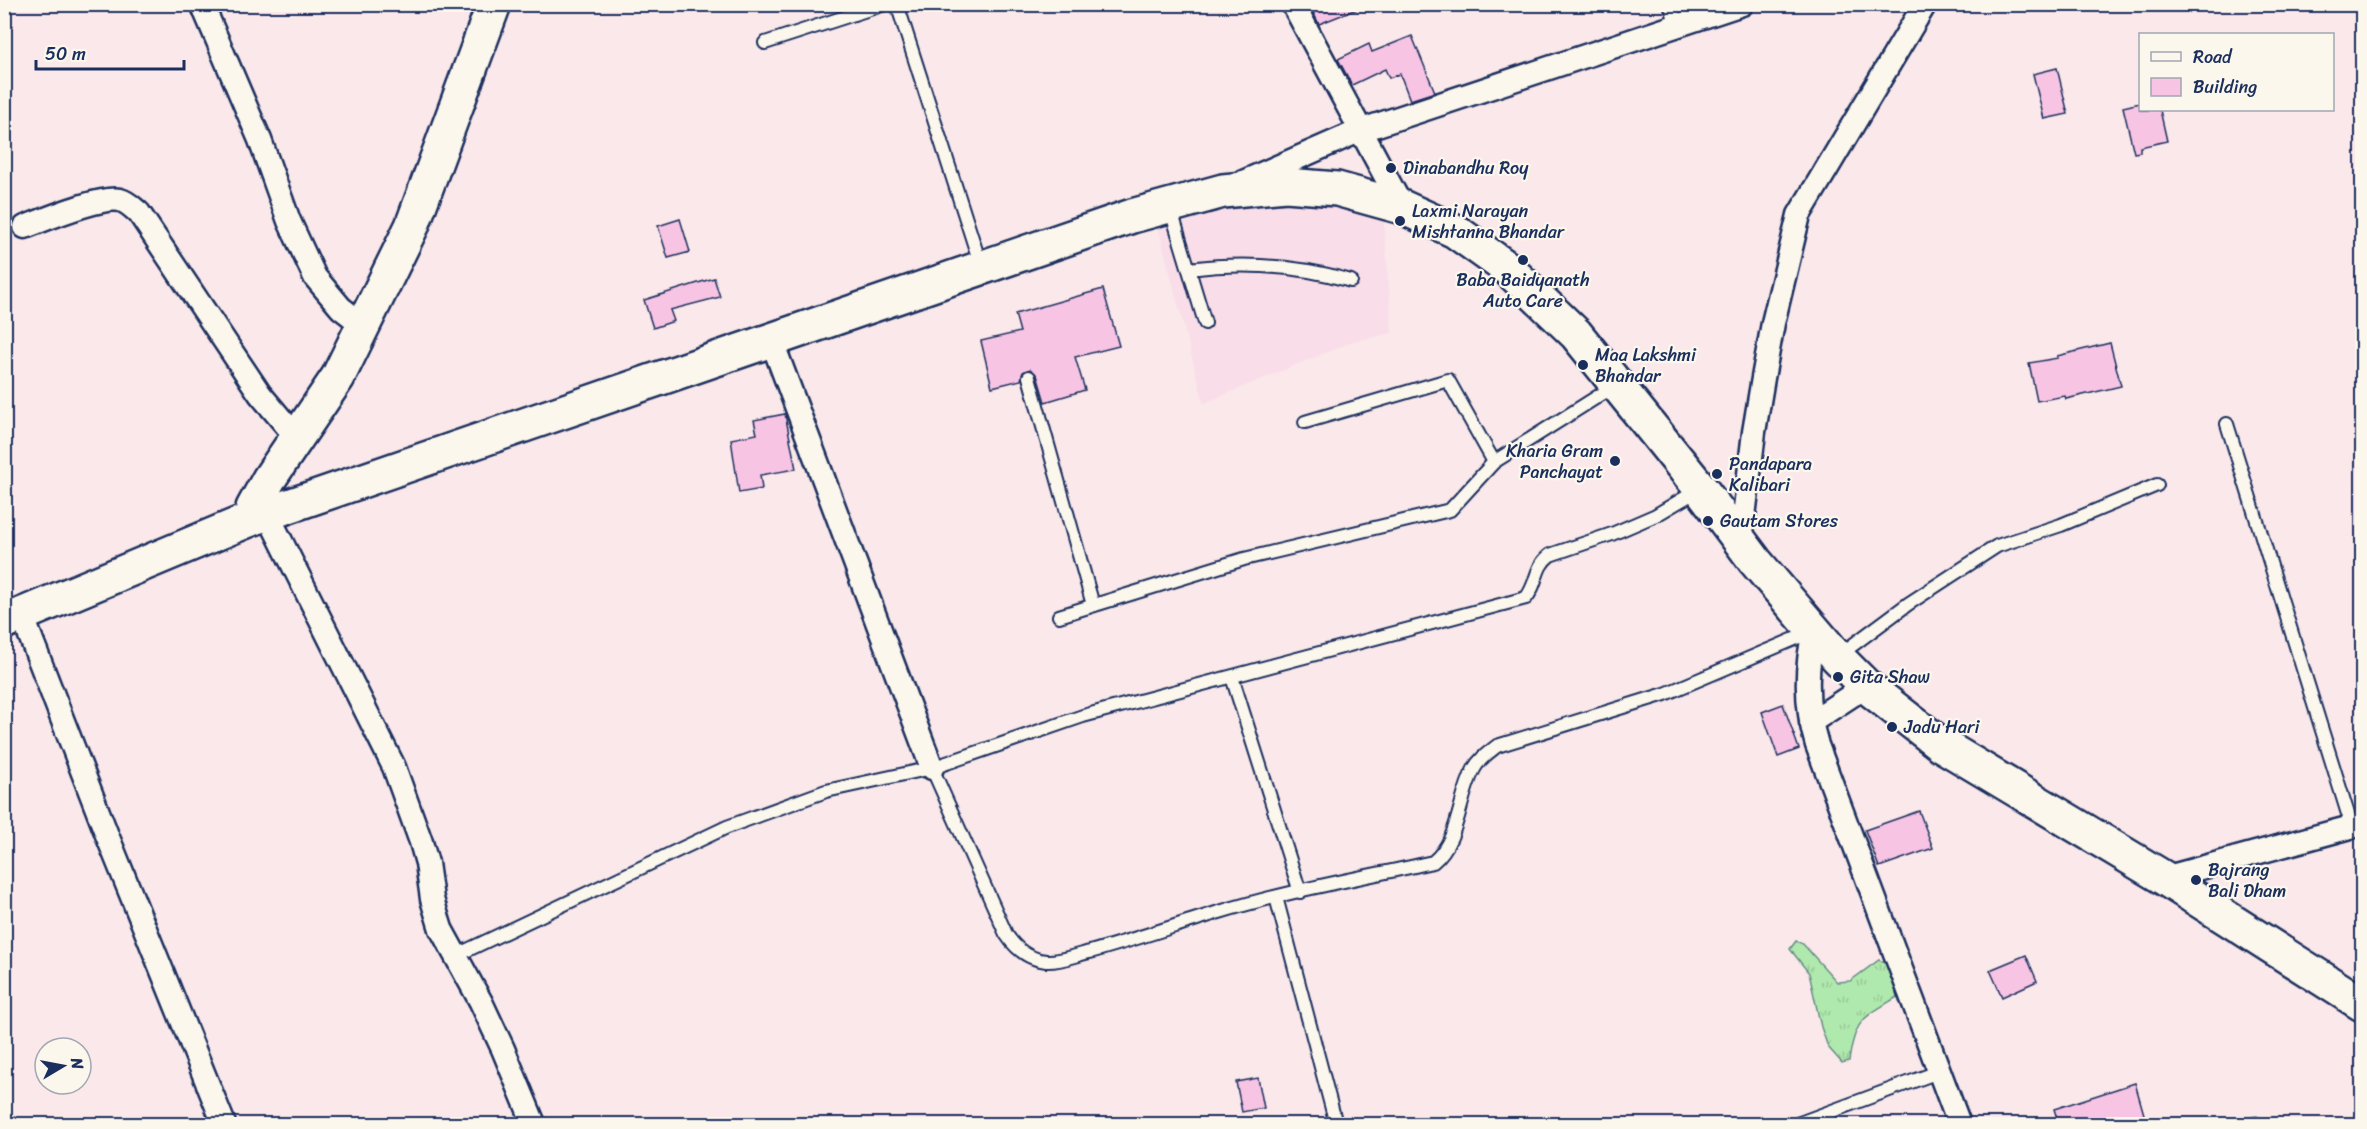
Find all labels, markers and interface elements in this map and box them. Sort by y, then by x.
scale bar [36,33,184,71]
legend [2139,33,2334,111]
text: 50 m [45,38,86,70]
text: Road [2193,41,2233,73]
text: Building [2193,71,2257,103]
place label: Dinabandhu Roy [1403,152,1529,184]
marker: Dinabandhu Roy [1384,161,1398,175]
place label: Laxmi Narayan Mishtanna Bhandar [1412,195,1566,248]
marker: Laxmi Narayan Mishtanna Bhandar [1393,214,1407,228]
marker: Baba Baidyanath Auto Care [1516,253,1530,267]
place label: Baba Baidyanath Auto Care [1456,264,1590,317]
place label: Maa Lakshmi Bhandar [1595,339,1697,392]
marker: Maa Lakshmi Bhandar [1576,358,1590,372]
place label: Kharia Gram Panchayat [1506,435,1603,488]
place label: Pandapara Kalibari [1729,448,1812,501]
marker: Kharia Gram Panchayat [1608,454,1622,468]
marker: Pandapara Kalibari [1710,467,1724,481]
place label: Gautam Stores [1720,505,1839,537]
marker: Gautam Stores [1701,514,1715,528]
place label: Gita Shaw [1850,661,1931,693]
marker: Gita Shaw [1831,670,1845,684]
place label: Jadu Hari [1903,711,1980,743]
marker: Jadu Hari [1885,720,1899,734]
place label: Bajrang Bali Dham [2208,854,2286,907]
marker: Bajrang Bali Dham [2189,873,2203,887]
north arrow [33,1036,93,1096]
text: N [62,1055,93,1072]

